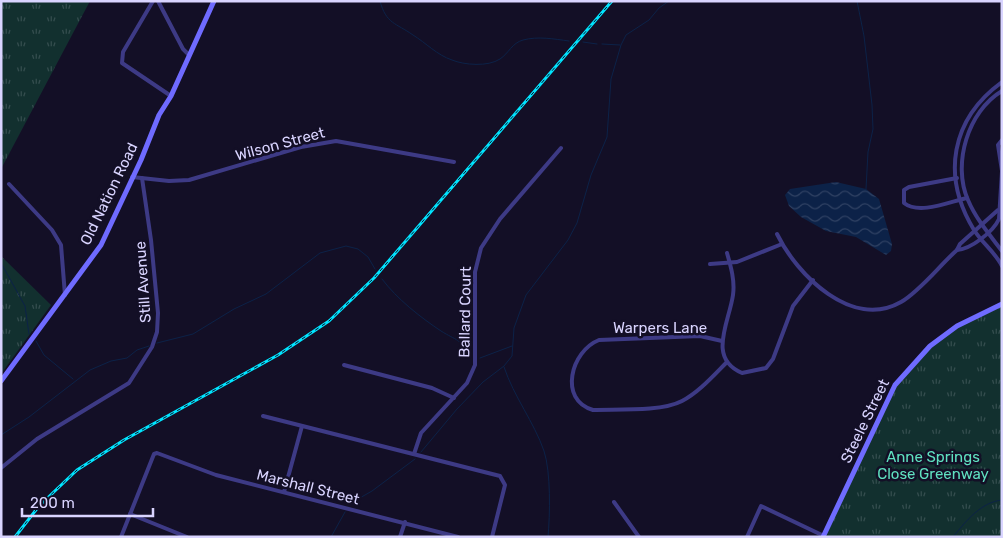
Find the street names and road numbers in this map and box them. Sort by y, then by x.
street label: Wilson Street [233,123,327,165]
street label: Old Nation Road [76,140,142,248]
street label: Still Avenue [131,241,155,323]
street label: Ballard Court [455,266,475,358]
street label: Warpers Lane [613,319,707,337]
street label: Steele Street [837,376,893,466]
street label: Marshall Street [255,466,361,508]

